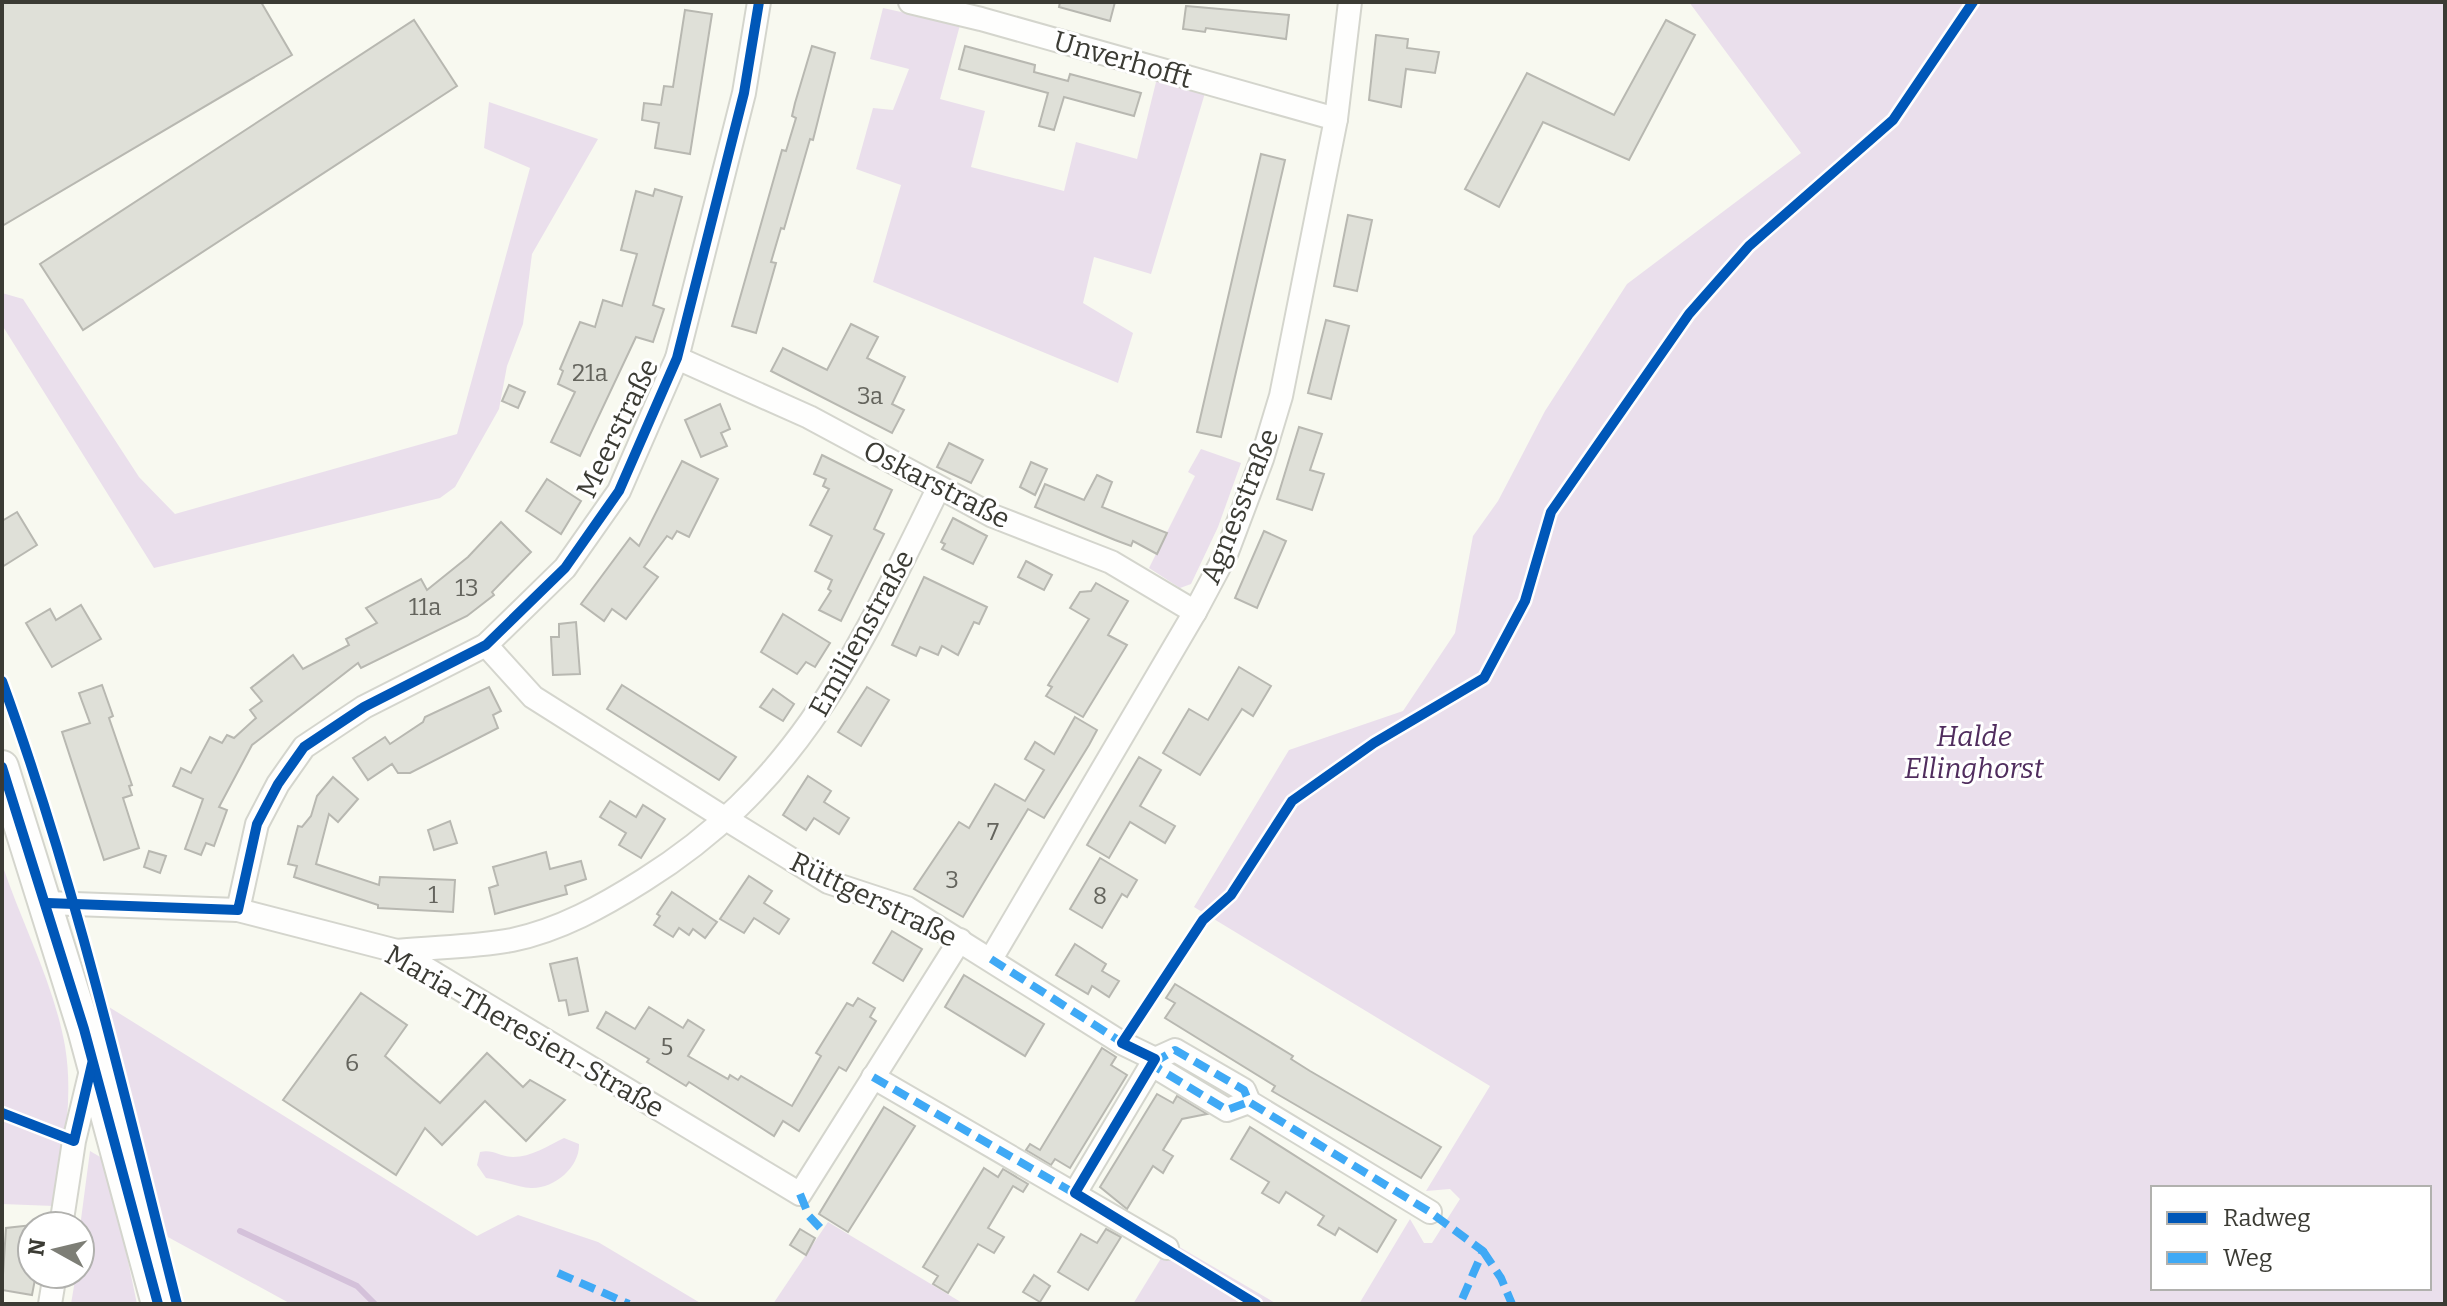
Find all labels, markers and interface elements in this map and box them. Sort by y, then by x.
street label: Unverhofft [1050,24,1196,95]
street label: Meerstraße [570,353,665,503]
house number: 21a [572,359,608,387]
house number: 3a [857,382,883,410]
street label: Agnesstraße [1193,424,1286,589]
street label: Oskarstraße [858,433,1016,535]
street label: Emilienstraße [802,544,921,722]
house number: 13 [455,574,479,602]
house number: 11a [409,593,441,621]
park label: Halde Ellinghorst [1904,720,2045,785]
house number: 7 [987,818,999,846]
street label: Rüttgerstraße [785,845,963,954]
house number: 3 [945,866,959,894]
house number: 1 [428,881,438,909]
house number: 8 [1093,882,1107,910]
street label: Maria-Theresien-Straße [380,938,670,1125]
house number: 5 [661,1033,673,1061]
house number: 6 [345,1049,359,1077]
legend [2151,1186,2431,1290]
text: Radweg [2223,1204,2311,1232]
north arrow [16,1210,96,1290]
text: N [22,1237,51,1258]
text: Weg [2223,1244,2272,1272]

